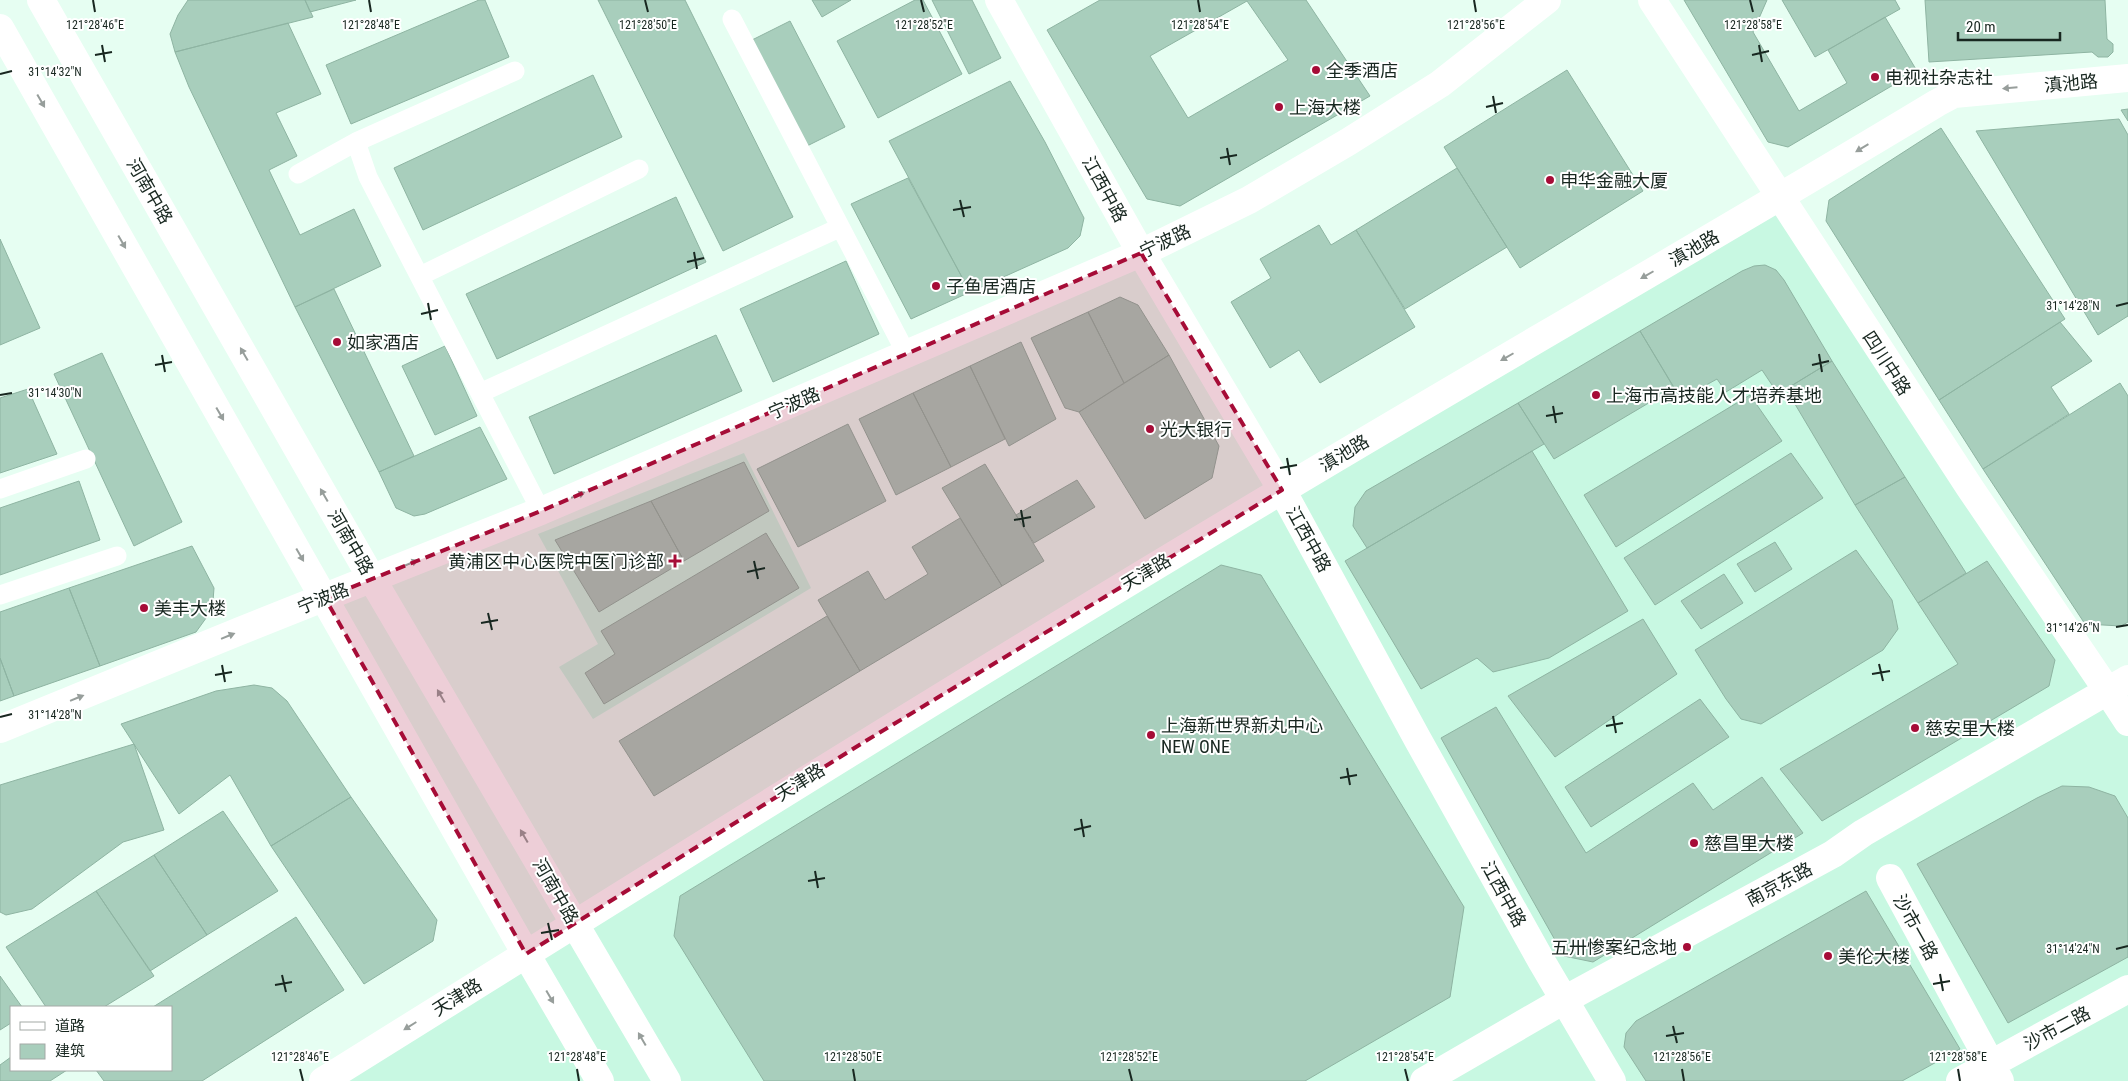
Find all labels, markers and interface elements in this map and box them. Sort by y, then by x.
scale bar [1958,10,2060,42]
text: 121°28'46"E [66,18,124,32]
text: 121°28'48"E [342,18,400,32]
text: 121°28'50"E [619,18,677,32]
text: 121°28'52"E [895,18,953,32]
text: 121°28'54"E [1171,18,1229,32]
text: 121°28'56"E [1447,18,1505,32]
text: 121°28'58"E [1724,18,1782,32]
text: 20 m [1966,18,1996,36]
place label: 全季酒店 [1326,60,1398,81]
marker: 全季酒店 [1310,64,1322,76]
text: 31°14'32"N [28,65,82,79]
place label: 电视社杂志社 [1885,67,1993,88]
street label: 滇池路 [2043,70,2099,96]
marker: 电视社杂志社 [1869,71,1881,83]
one-way arrow [2001,84,2017,92]
one-way arrow [37,94,46,107]
place label: 上海大楼 [1289,97,1361,118]
marker: 上海大楼 [1273,101,1285,113]
one-way arrow [1856,144,1869,153]
street label: 江西中路 [1078,152,1132,226]
street label: 河南中路 [123,155,177,227]
place label: 申华金融大厦 [1560,170,1668,191]
marker: 申华金融大厦 [1544,174,1556,186]
street label: 宁波路 [1136,220,1194,262]
street label: 滇池路 [1665,225,1723,271]
one-way arrow [118,235,126,249]
one-way arrow [1640,271,1654,280]
place label: 子鱼居酒店 [946,276,1036,297]
marker: 子鱼居酒店 [930,280,942,292]
text: 31°14'28"N [2046,299,2100,313]
street label: 四川中路 [1859,327,1915,399]
place label: 如家酒店 [347,332,419,353]
marker: 如家酒店 [331,336,343,348]
one-way arrow [239,348,248,361]
one-way arrow [1500,352,1513,361]
street label: 宁波路 [765,383,823,423]
place label: 上海市高技能人才培养基地 [1606,385,1822,406]
text: 31°14'30"N [28,386,82,400]
marker: 上海市高技能人才培养基地 [1590,389,1602,401]
one-way arrow [215,407,224,420]
place label: 光大银行 [1160,419,1232,440]
marker: 光大银行 [1144,423,1156,435]
street label: 滇池路 [1315,430,1373,476]
one-way arrow [320,489,329,502]
one-way arrow [571,491,585,499]
street label: 江西中路 [1282,502,1336,576]
street label: 河南中路 [324,506,378,578]
one-way arrow [296,547,304,562]
street label: 天津路 [1117,549,1175,595]
place label: 黄浦区中心医院中医门诊部 [448,551,664,572]
marker: 黄浦区中心医院中医门诊部 [668,554,682,568]
one-way arrow [404,559,419,566]
street label: 宁波路 [294,578,352,618]
place label: 美丰大楼 [154,598,226,619]
marker: 美丰大楼 [138,602,150,614]
text: 31°14'26"N [2046,621,2100,635]
one-way arrow [221,632,236,640]
one-way arrow [437,690,446,703]
one-way arrow [70,693,85,701]
text: 31°14'28"N [28,708,82,722]
place label: 上海新世界新丸中心 NEW ONE [1161,715,1323,757]
place label: 慈安里大楼 [1925,718,2015,739]
marker: 慈安里大楼 [1909,722,1921,734]
marker: 上海新世界新丸中心 NEW ONE [1145,729,1157,741]
street label: 天津路 [772,759,828,805]
one-way arrow [519,830,528,843]
place label: 慈昌里大楼 [1704,833,1794,854]
marker: 慈昌里大楼 [1688,837,1700,849]
street label: 河南中路 [529,855,583,927]
street label: 江西中路 [1477,857,1531,931]
street label: 南京东路 [1742,858,1816,910]
street label: 沙市一路 [1889,890,1943,964]
place label: 五卅惨案纪念地 [1551,937,1677,958]
marker: 五卅惨案纪念地 [1681,941,1693,953]
text: 31°14'24"N [2046,942,2100,956]
place label: 美伦大楼 [1838,946,1910,967]
marker: 美伦大楼 [1822,950,1834,962]
street label: 天津路 [429,974,485,1020]
one-way arrow [546,990,555,1003]
street label: 沙市二路 [2020,1002,2094,1054]
legend [10,1006,172,1071]
text: 道路 [55,1017,85,1035]
one-way arrow [403,1022,417,1031]
one-way arrow [638,1032,647,1045]
text: 建筑 [55,1042,85,1060]
text: 121°28'46"E [271,1050,329,1064]
text: 121°28'48"E [548,1050,606,1064]
text: 121°28'50"E [824,1050,882,1064]
text: 121°28'52"E [1100,1050,1158,1064]
text: 121°28'54"E [1376,1050,1434,1064]
text: 121°28'56"E [1653,1050,1711,1064]
text: 121°28'58"E [1929,1050,1987,1064]

